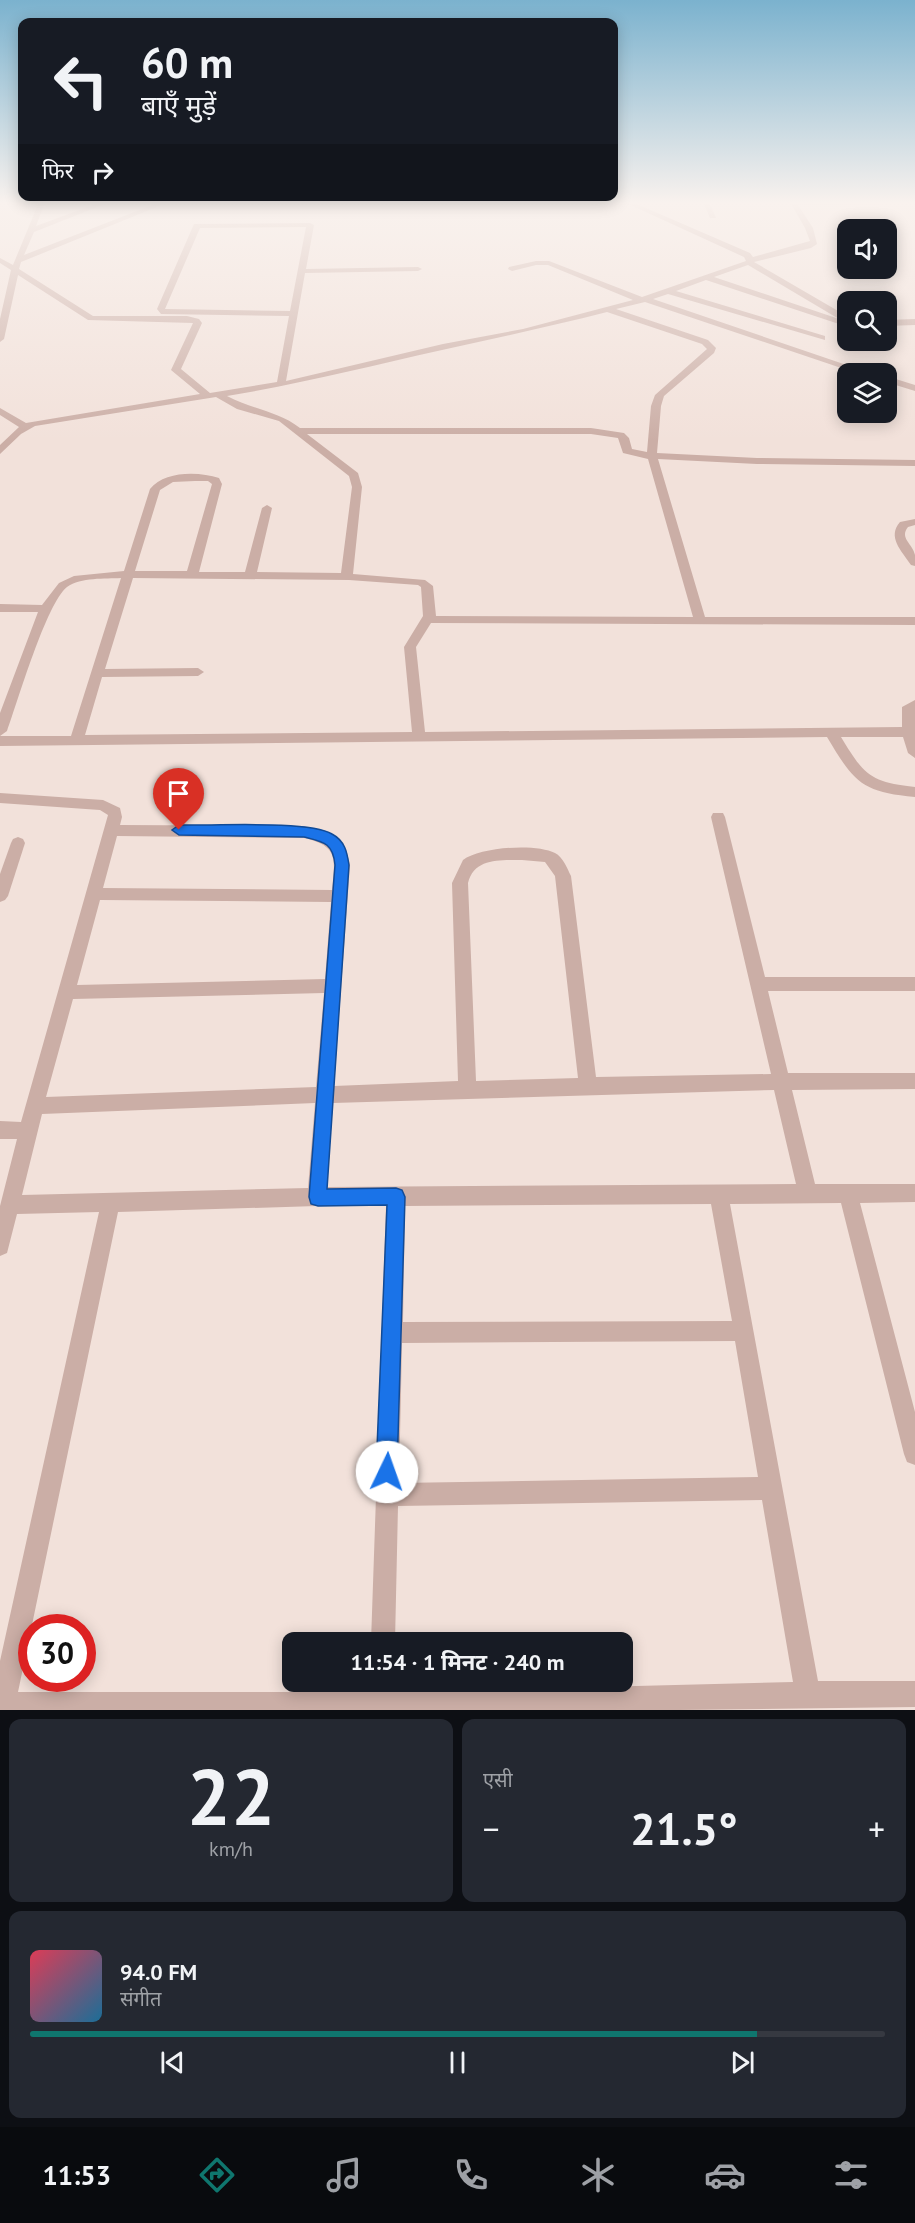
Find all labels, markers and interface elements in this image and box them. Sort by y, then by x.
text: 60 m [141,35,233,90]
icon: left [42,42,120,120]
text: बाएँ मुड़ें [141,88,216,122]
icon: right [86,156,119,189]
text: फिर [42,157,74,185]
map controls [837,219,897,423]
button: sound [837,219,897,279]
button: search [837,291,897,351]
button: layers [837,363,897,423]
pin [153,768,204,830]
icon: arrive [162,777,195,810]
position arrow [355,1440,419,1504]
speed limit sign: 30 [18,1614,96,1692]
text: 11:54 · 1 मिनट · 240 m [350,1648,565,1676]
text: 22 [187,1746,275,1847]
text: एसी [483,1767,513,1793]
text: 21.5° [630,1799,738,1857]
text: − [483,1807,500,1850]
text: + [868,1807,885,1850]
text: km/h [209,1836,253,1862]
text: 94.0 FM [120,1958,197,1986]
text: संगीत [120,1986,161,2012]
icon: previous [156,2046,189,2079]
icon: pause [441,2046,474,2079]
icon: next [726,2046,759,2079]
icon: directions [196,2154,238,2196]
icon: music [323,2154,365,2196]
icon: phone [450,2154,492,2196]
icon: climate [577,2154,619,2196]
icon: car [704,2154,746,2196]
icon: filters [830,2154,872,2196]
text: 11:53 [42,2158,111,2192]

